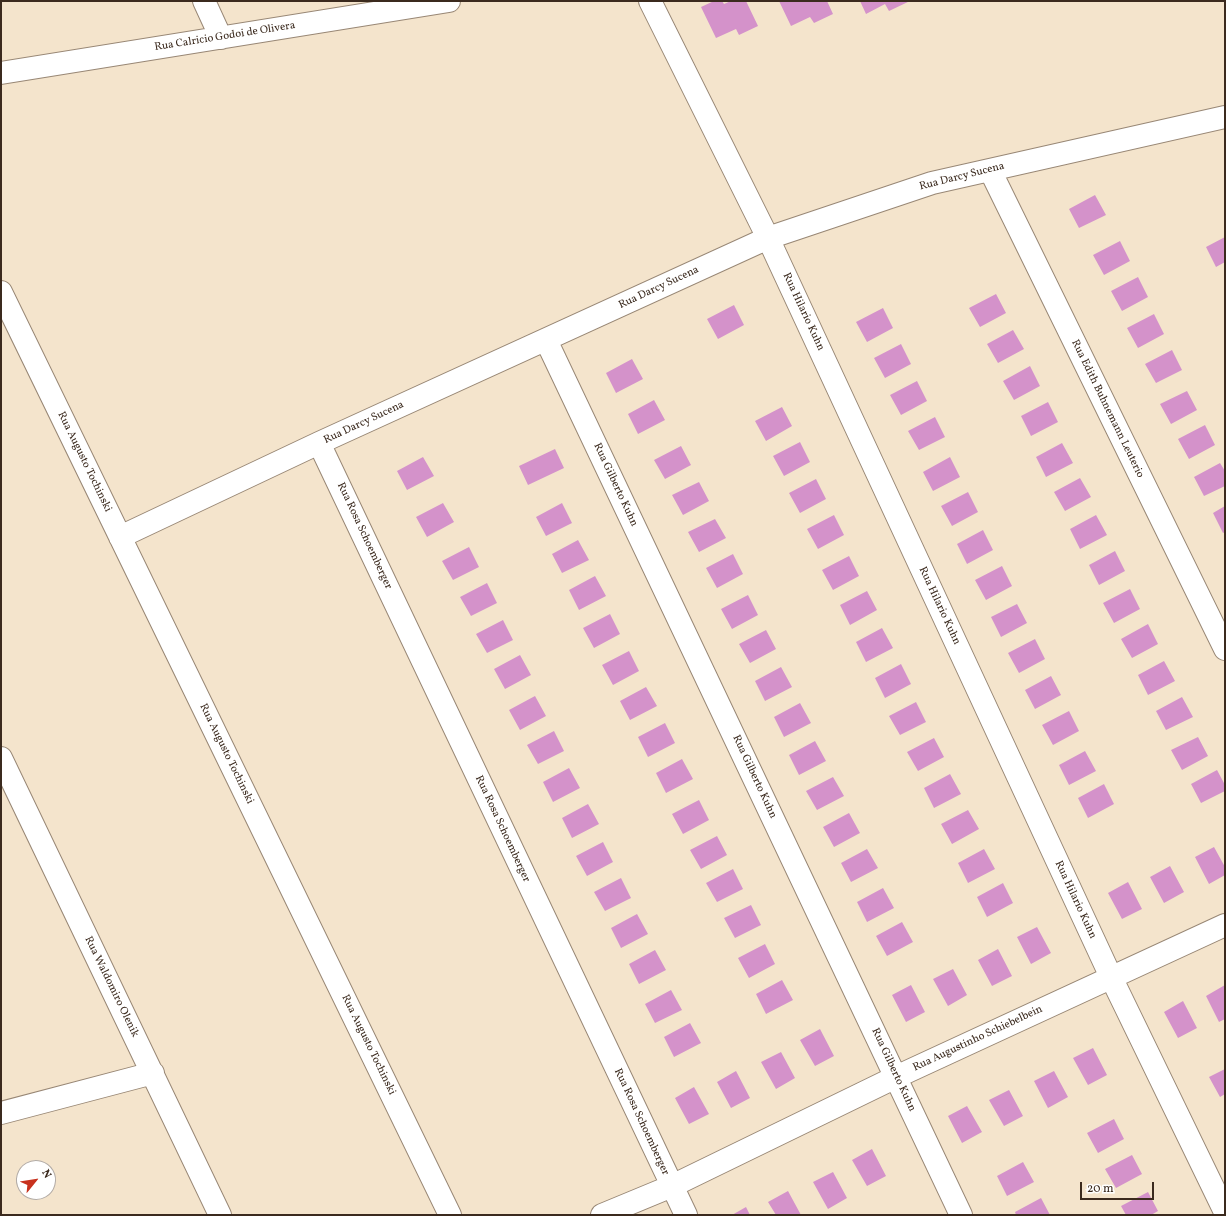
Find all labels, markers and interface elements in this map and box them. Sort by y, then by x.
street label: Rua Calricio Godoi de Olivera [154,19,296,55]
street label: Rua Darcy Sucena [918,160,1006,194]
street label: Rua Darcy Sucena [617,264,701,312]
street label: Rua Hilario Kuhn [779,271,827,353]
street label: Rua Edith Buhnemann Leuterio [1068,338,1146,480]
street label: Rua Darcy Sucena [322,399,406,447]
street label: Rua Augusto Tochinski [54,410,114,514]
street label: Rua Gilberto Kuhn [590,441,640,529]
street label: Rua Rosa Schoemberger [333,481,395,591]
street label: Rua Hilario Kuhn [915,565,963,647]
street label: Rua Augusto Tochinski [196,702,256,806]
street label: Rua Gilberto Kuhn [729,733,779,821]
street label: Rua Rosa Schoemberger [471,774,533,884]
street label: Rua Hilario Kuhn [1051,859,1099,941]
street label: Rua Waldomiro Olenik [81,934,141,1040]
street label: Rua Augusto Tochinski [338,993,398,1097]
street label: Rua Augustinho Schiebelbein [911,1003,1045,1075]
street label: Rua Gilberto Kuhn [868,1026,918,1114]
street label: Rua Rosa Schoemberger [610,1067,672,1177]
north arrow [16,1160,56,1200]
text: N [37,1167,54,1181]
scale bar [1082,1174,1156,1200]
text: 20 m [1087,1181,1114,1197]

